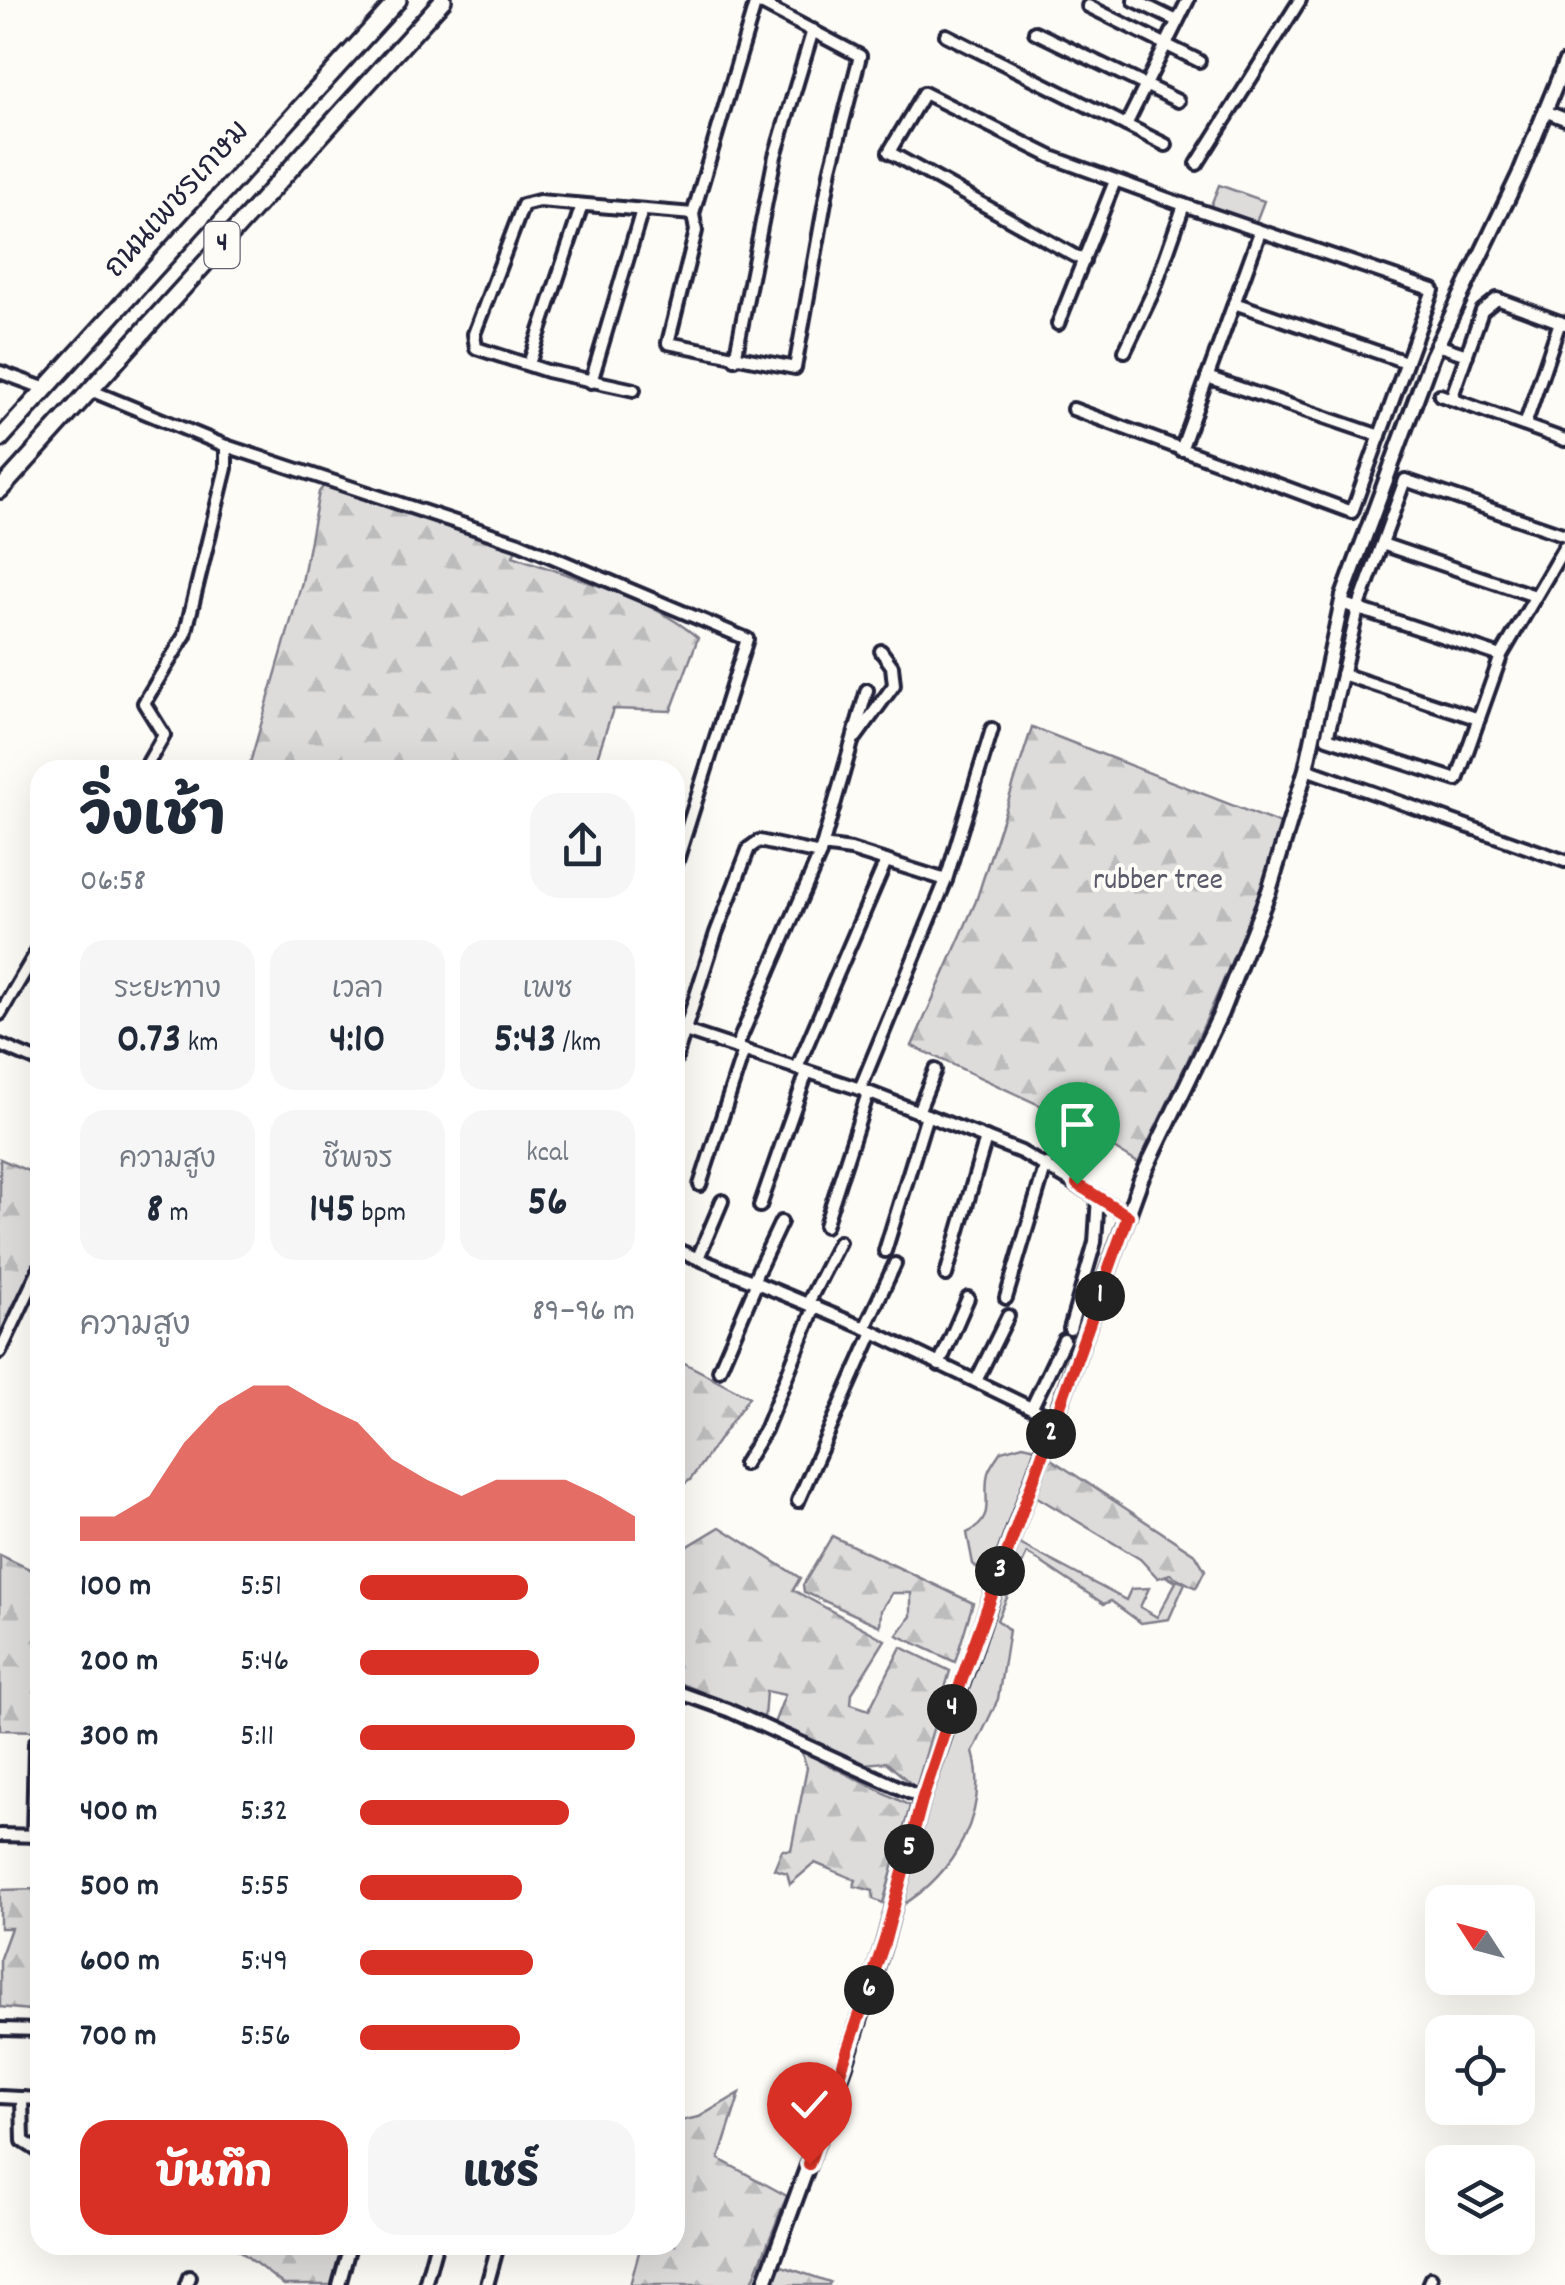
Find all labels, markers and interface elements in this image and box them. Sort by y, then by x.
street label: ถนนเพชรเกษม [96,112,262,290]
road number: 4 [204,222,240,268]
text: วิ่งเช้า [80,783,225,862]
button: share [530,793,635,898]
text: 06:58 [80,860,146,906]
park label: rubber tree [1093,861,1223,904]
text: ระยะทาง [114,972,221,1012]
text: เวลา [332,972,383,1012]
text: เพซ [523,972,572,1012]
text: 0.73 [117,1012,181,1072]
text: 4:10 [329,1012,386,1072]
text: 5:43 [494,1012,556,1072]
text: km [181,1025,218,1065]
text: /km [556,1025,601,1065]
pin [1035,1082,1120,1185]
icon: arrive [1050,1097,1105,1152]
text: kcal [526,1135,569,1175]
text: ความสูง [119,1142,216,1182]
text: ชีพจร [322,1142,393,1182]
text: 56 [527,1175,568,1235]
text: 8 [146,1182,163,1242]
text: 145 [309,1182,355,1242]
text: m [163,1195,189,1235]
text: bpm [355,1195,406,1235]
pin: 1 [1075,1271,1125,1321]
text: 1 [1097,1276,1103,1316]
text: 89–96 m [532,1290,635,1336]
text: ความสูง [80,1305,191,1351]
pin: 2 [1026,1409,1076,1459]
text: 2 [1045,1414,1057,1454]
pin: 3 [975,1546,1025,1596]
text: 3 [994,1551,1006,1591]
text: 100 m [80,1565,151,1611]
text: 5:51 [240,1565,282,1611]
text: 200 m [80,1640,158,1686]
text: 5:46 [240,1640,289,1686]
pin: 4 [927,1684,977,1734]
text: 4 [946,1689,958,1729]
text: 300 m [80,1715,158,1761]
text: 5:11 [240,1715,274,1761]
text: 400 m [80,1790,157,1836]
text: 5:32 [240,1790,288,1836]
pin: 5 [884,1824,934,1874]
text: 5 [903,1829,915,1869]
text: 500 m [80,1865,159,1911]
text: 5:55 [240,1865,290,1911]
north arrow [1425,1885,1535,1995]
map controls [1425,1885,1535,2255]
text: 600 m [80,1940,160,1986]
text: 5:49 [240,1940,288,1986]
pin: 6 [844,1965,894,2015]
text: 6 [862,1970,876,2010]
text: 700 m [80,2015,156,2061]
text: 5:56 [240,2015,291,2061]
button: locate [1425,2015,1535,2125]
pin [767,2062,852,2165]
icon: check [782,2077,837,2132]
button: บันทึก [80,2120,348,2235]
button: แชร์ [368,2120,635,2235]
button: layers [1425,2145,1535,2255]

